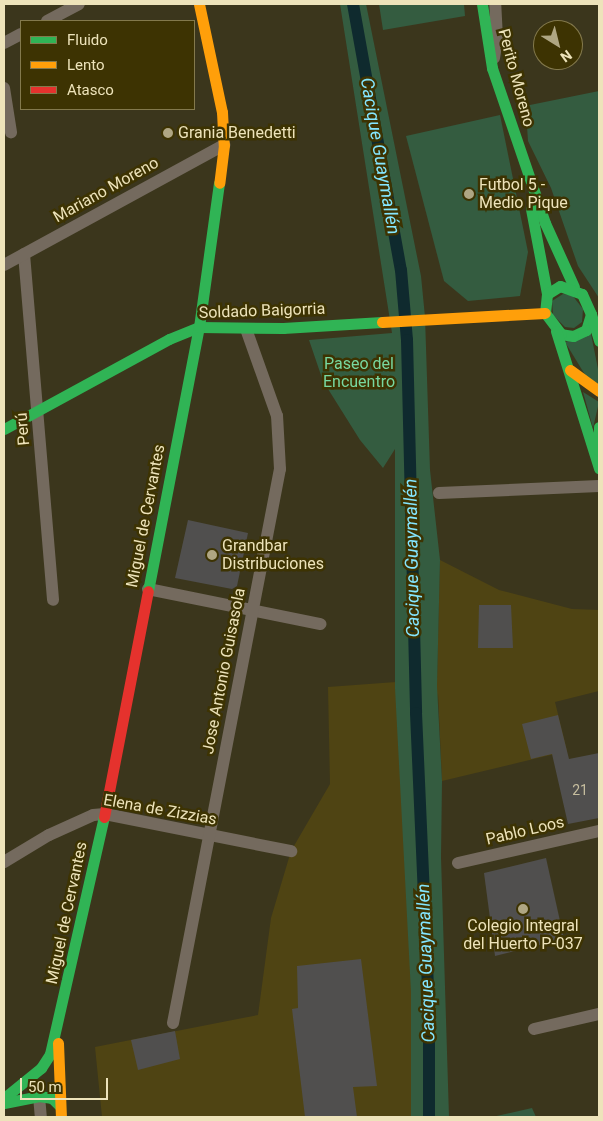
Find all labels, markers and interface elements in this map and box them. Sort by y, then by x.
legend [20,20,195,110]
north arrow [533,20,583,70]
street label: Perito Moreno [494,27,538,129]
text: Fluido [67,31,108,49]
text: N [558,47,575,66]
text: Lento [67,56,105,74]
water label: Cacique Guaymallén [356,76,404,236]
text: Atasco [67,81,114,99]
place label: Grania Benedetti [178,123,296,143]
marker: Grania Benedetti [162,127,174,139]
street label: Mariano Moreno [50,153,162,227]
place label: Futbol 5 - Medio Pique [479,175,568,213]
marker: Futbol 5 - Medio Pique [463,188,475,200]
street label: Soldado Baigorria [198,299,326,323]
park label: Paseo del Encuentro [323,354,395,392]
street label: Perú [12,412,34,446]
street label: Miguel de Cervantes [123,443,169,589]
water label: Cacique Guaymallén [400,478,424,638]
place label: Grandbar Distribuciones [222,536,324,574]
marker: Grandbar Distribuciones [206,549,218,561]
street label: Jose Antonio Guisasola [198,586,250,756]
house number: 21 [572,782,588,798]
street label: Elena de Zizzias [102,791,218,829]
street label: Pablo Loos [484,813,566,849]
street label: Miguel de Cervantes [43,840,91,986]
water label: Cacique Guaymallén [412,883,440,1043]
marker: Colegio Integral del Huerto P-037 [517,903,529,915]
place label: Colegio Integral del Huerto P-037 [463,916,583,954]
scale bar [22,1068,110,1100]
text: 50 m [28,1078,62,1096]

